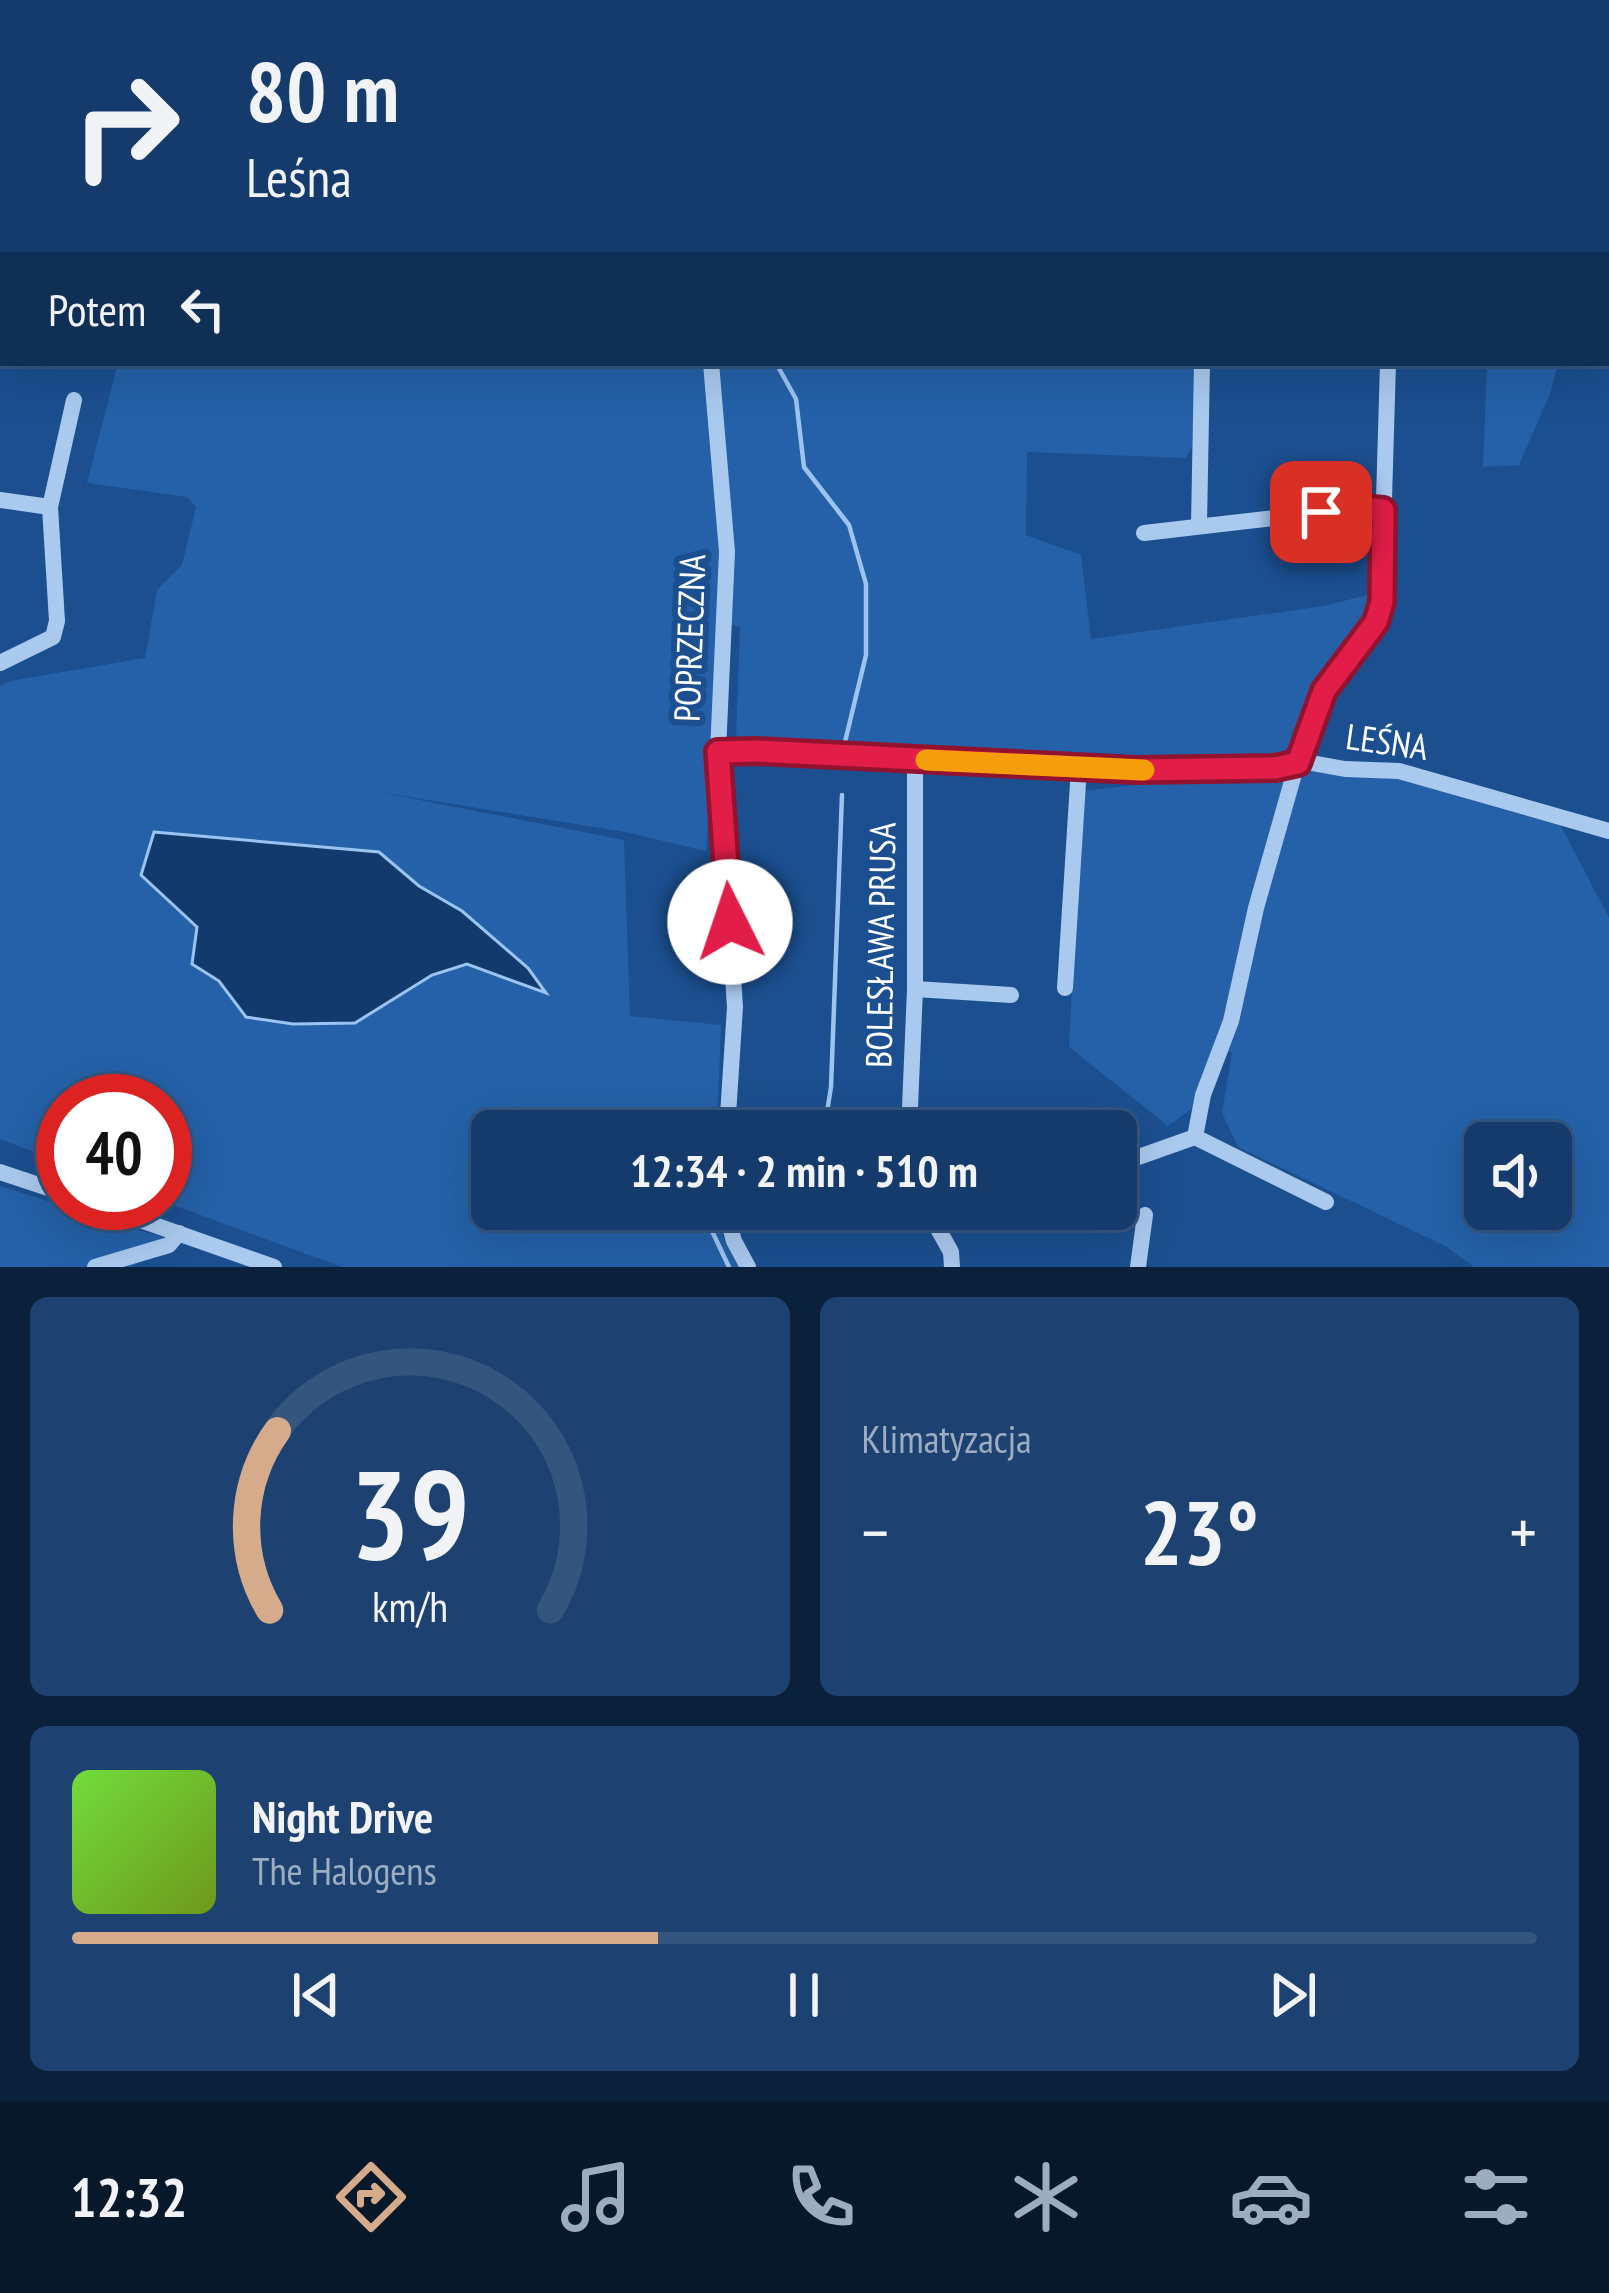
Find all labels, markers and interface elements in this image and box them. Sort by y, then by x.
text: 80 m [246,36,399,145]
icon: right [48,48,204,204]
text: Leśna [246,142,352,212]
icon: left [170,276,236,342]
text: Potem [48,280,146,338]
pin [1270,461,1372,563]
icon: arrive [1288,479,1354,545]
street label: POPRZECZNA [663,553,715,723]
street label: LEŚNA [1343,712,1431,770]
street label: BOLESŁAWA PRUSA [854,822,906,1068]
position arrow [667,859,793,985]
speed limit sign: 40 [36,1074,192,1230]
map controls [1464,1122,1572,1230]
button: sound [1464,1122,1572,1230]
text: 12:34 · 2 min · 510 m [630,1141,978,1199]
text: Klimatyzacja [862,1413,1032,1464]
text: 39 [350,1432,469,1593]
text: 23° [1140,1473,1259,1590]
text: − [862,1489,889,1574]
text: + [1510,1489,1537,1574]
text: km/h [372,1577,448,1633]
text: Night Drive [252,1787,433,1845]
text: The Halogens [252,1845,437,1896]
icon: previous [283,1962,349,2028]
icon: pause [771,1962,837,2028]
icon: next [1260,1962,1326,2028]
icon: directions [329,2155,413,2239]
icon: music [554,2155,638,2239]
icon: phone [779,2155,863,2239]
icon: climate [1004,2155,1088,2239]
icon: car [1229,2155,1313,2239]
icon: filters [1454,2155,1538,2239]
text: 12:32 [71,2162,187,2232]

